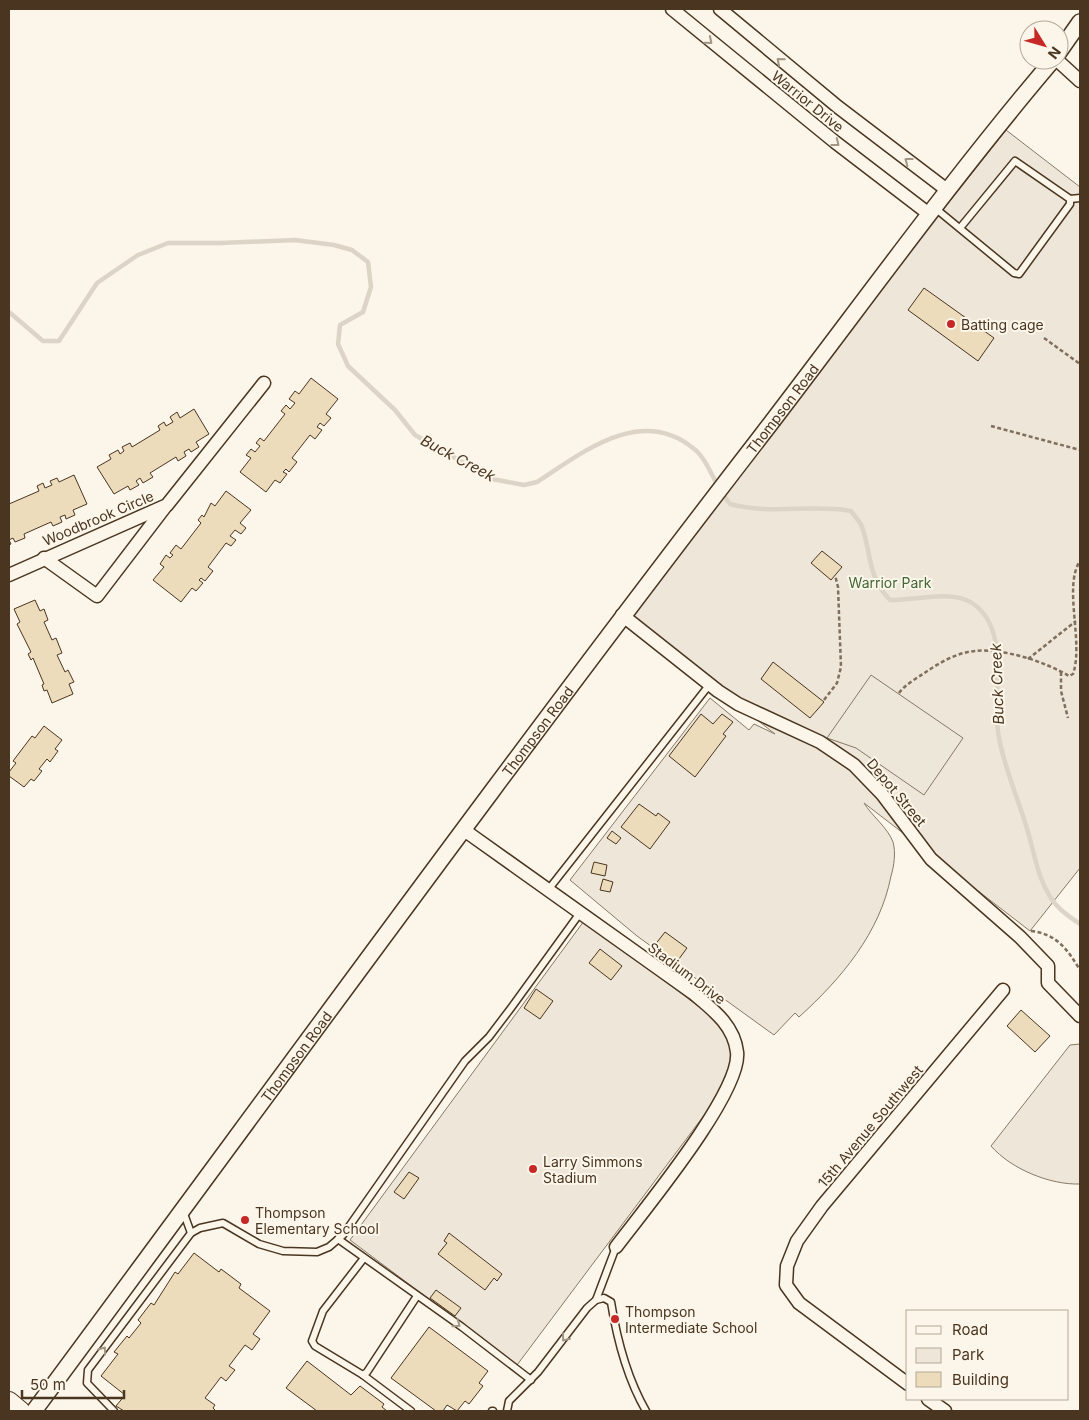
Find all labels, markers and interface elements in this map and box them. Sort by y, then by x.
north arrow [1019,20,1069,70]
one-way arrow [703,35,712,43]
text: N [1045,44,1065,63]
one-way arrow [777,57,786,66]
street label: Warrior Drive [769,67,847,135]
one-way arrow [830,137,839,145]
one-way arrow [905,158,914,166]
place label: Batting cage [961,316,1044,333]
marker: Batting cage [945,318,957,330]
street label: Thompson Road [742,360,822,457]
water label: Buck Creek [418,430,499,486]
street label: Woodbrook Circle [40,487,156,549]
park label: Warrior Park [849,574,932,591]
water label: Buck Creek [986,642,1008,725]
street label: Thompson Road [498,682,576,779]
street label: Depot Street [864,755,931,830]
street label: Stadium Drive [645,938,729,1008]
street label: Thompson Road [257,1008,335,1105]
street label: 15th Avenue Southwest [814,1061,926,1190]
place label: Larry Simmons Stadium [543,1153,643,1186]
marker: Larry Simmons Stadium [527,1163,539,1175]
place label: Thompson Elementary School [255,1204,379,1237]
marker: Thompson Elementary School [239,1214,251,1226]
place label: Thompson Intermediate School [625,1303,757,1336]
legend [906,1310,1069,1400]
marker: Thompson Intermediate School [609,1313,621,1325]
one-way arrow [451,1318,461,1327]
text: Road [952,1320,988,1339]
one-way arrow [562,1332,570,1341]
text: Park [952,1345,985,1364]
one-way arrow [97,1346,106,1356]
scale bar [22,1368,125,1400]
text: Building [952,1370,1009,1389]
text: 50 m [30,1375,66,1394]

